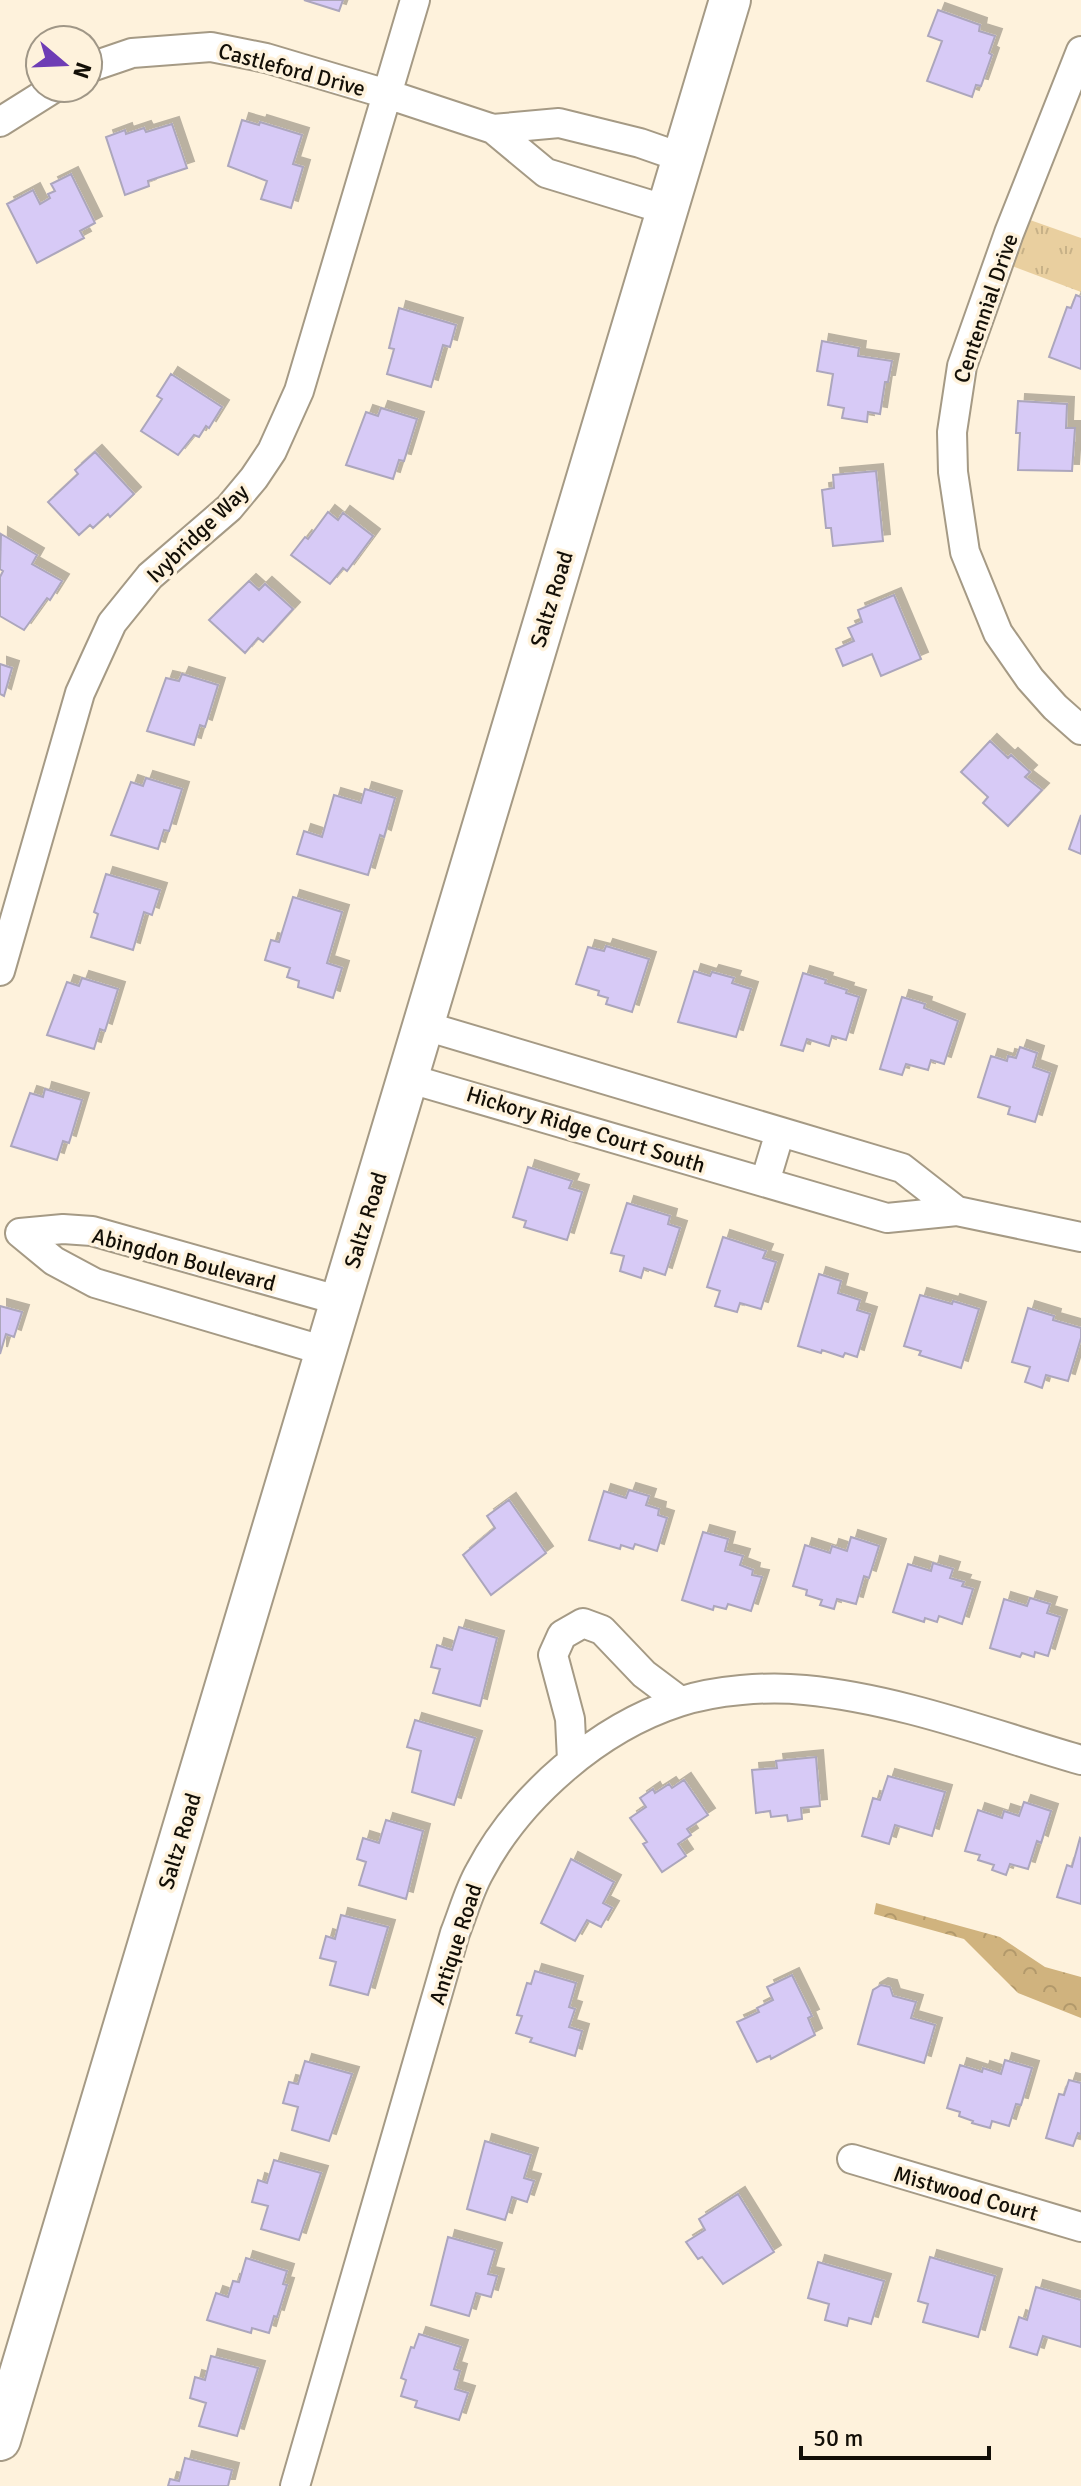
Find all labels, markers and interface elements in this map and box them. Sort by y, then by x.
north arrow [24,24,104,104]
street label: Castleford Drive [215,37,368,102]
text: N [67,59,98,82]
street label: Centennial Drive [947,230,1024,386]
street label: Ivybridge Way [141,478,254,589]
street label: Saltz Road [524,548,579,651]
street label: Hickory Ridge Court South [463,1080,709,1179]
street label: Saltz Road [338,1169,393,1272]
street label: Abingdon Boulevard [89,1222,279,1297]
street label: Saltz Road [152,1790,207,1893]
street label: Antique Road [423,1880,488,2008]
street label: Mistwood Court [891,2160,1042,2227]
scale bar [801,2410,989,2460]
text: 50 m [813,2423,863,2453]

